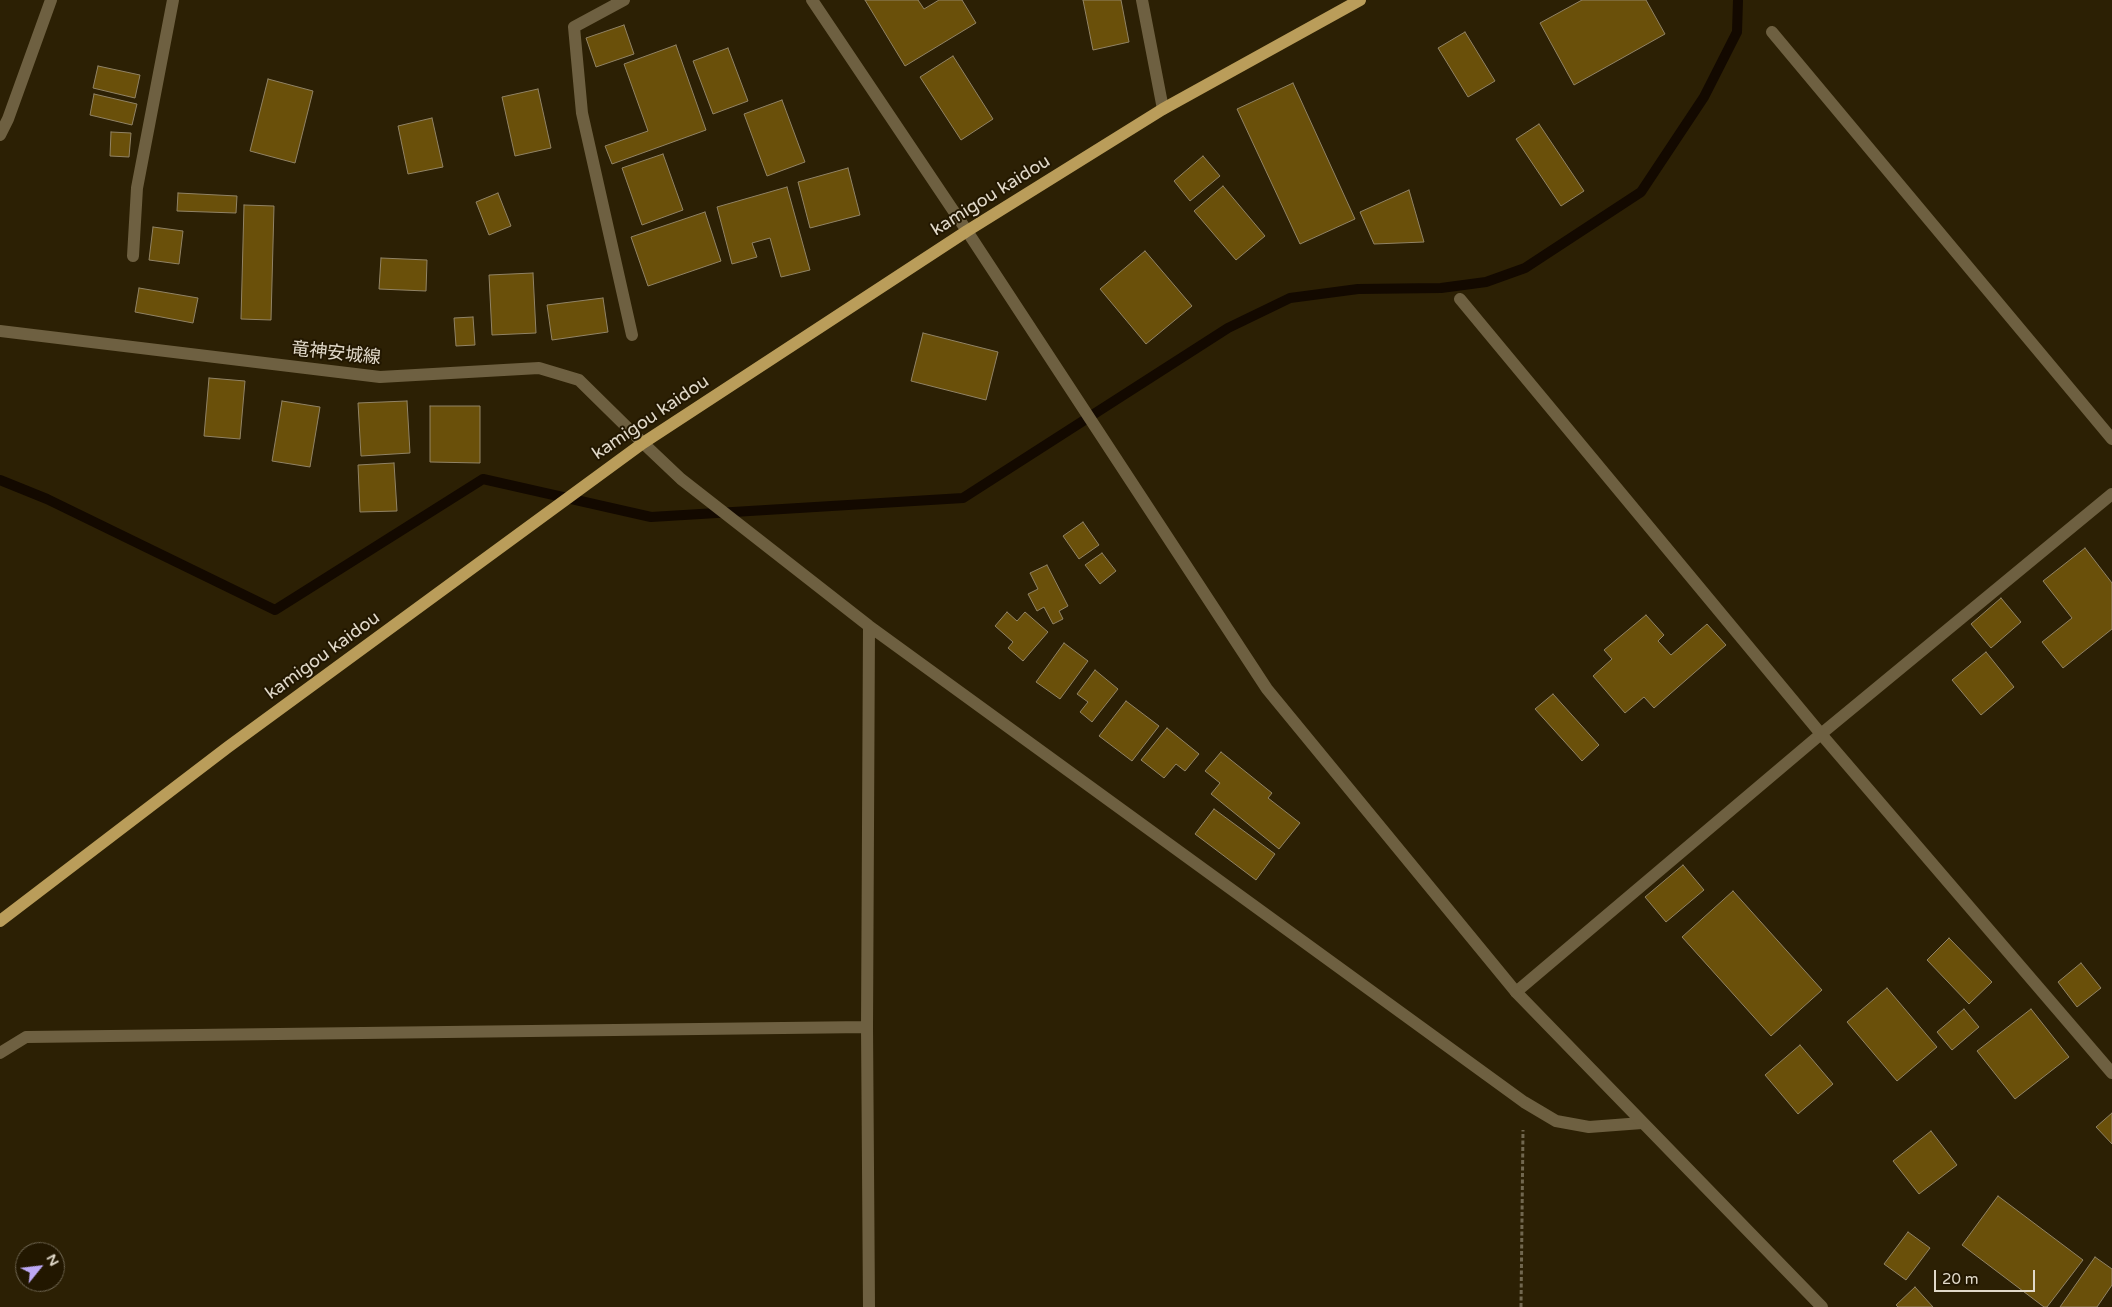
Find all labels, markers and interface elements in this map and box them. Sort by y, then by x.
street label: kamigou kaidou [928,151,1054,241]
street label: 竜神安城線 [290,339,382,369]
street label: kamigou kaidou [589,371,713,465]
street label: kamigou kaidou [262,607,384,705]
north arrow [15,1242,65,1292]
text: N [43,1251,63,1269]
scale bar [1937,1260,2038,1292]
text: 20 m [1942,1270,1979,1288]

